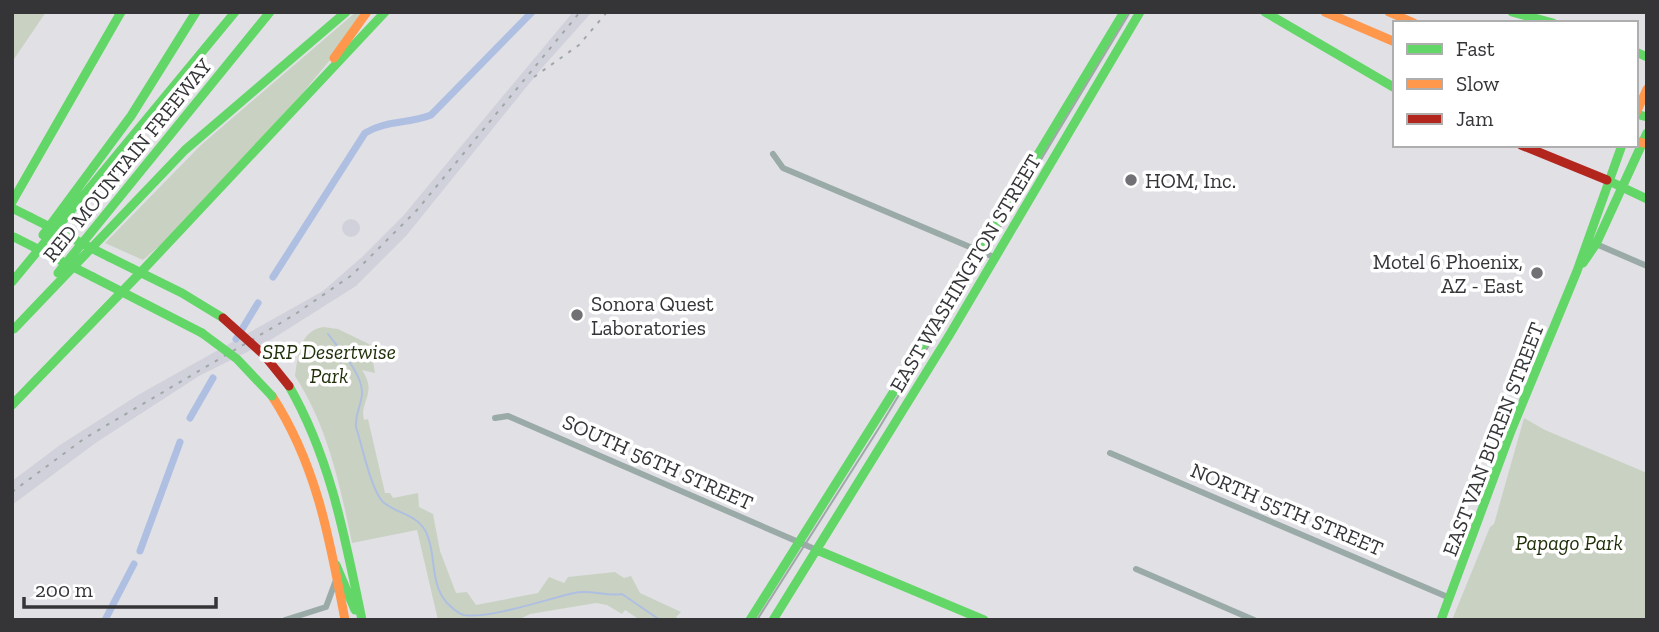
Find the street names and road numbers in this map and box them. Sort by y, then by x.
street label: RED MOUNTAIN FREEWAY [37,53,217,267]
street label: EAST WASHINGTON STREET [884,150,1046,396]
street label: EAST VAN BUREN STREET [1437,319,1549,559]
street label: SOUTH 56TH STREET [559,409,757,515]
street label: NORTH 55TH STREET [1187,457,1387,561]

